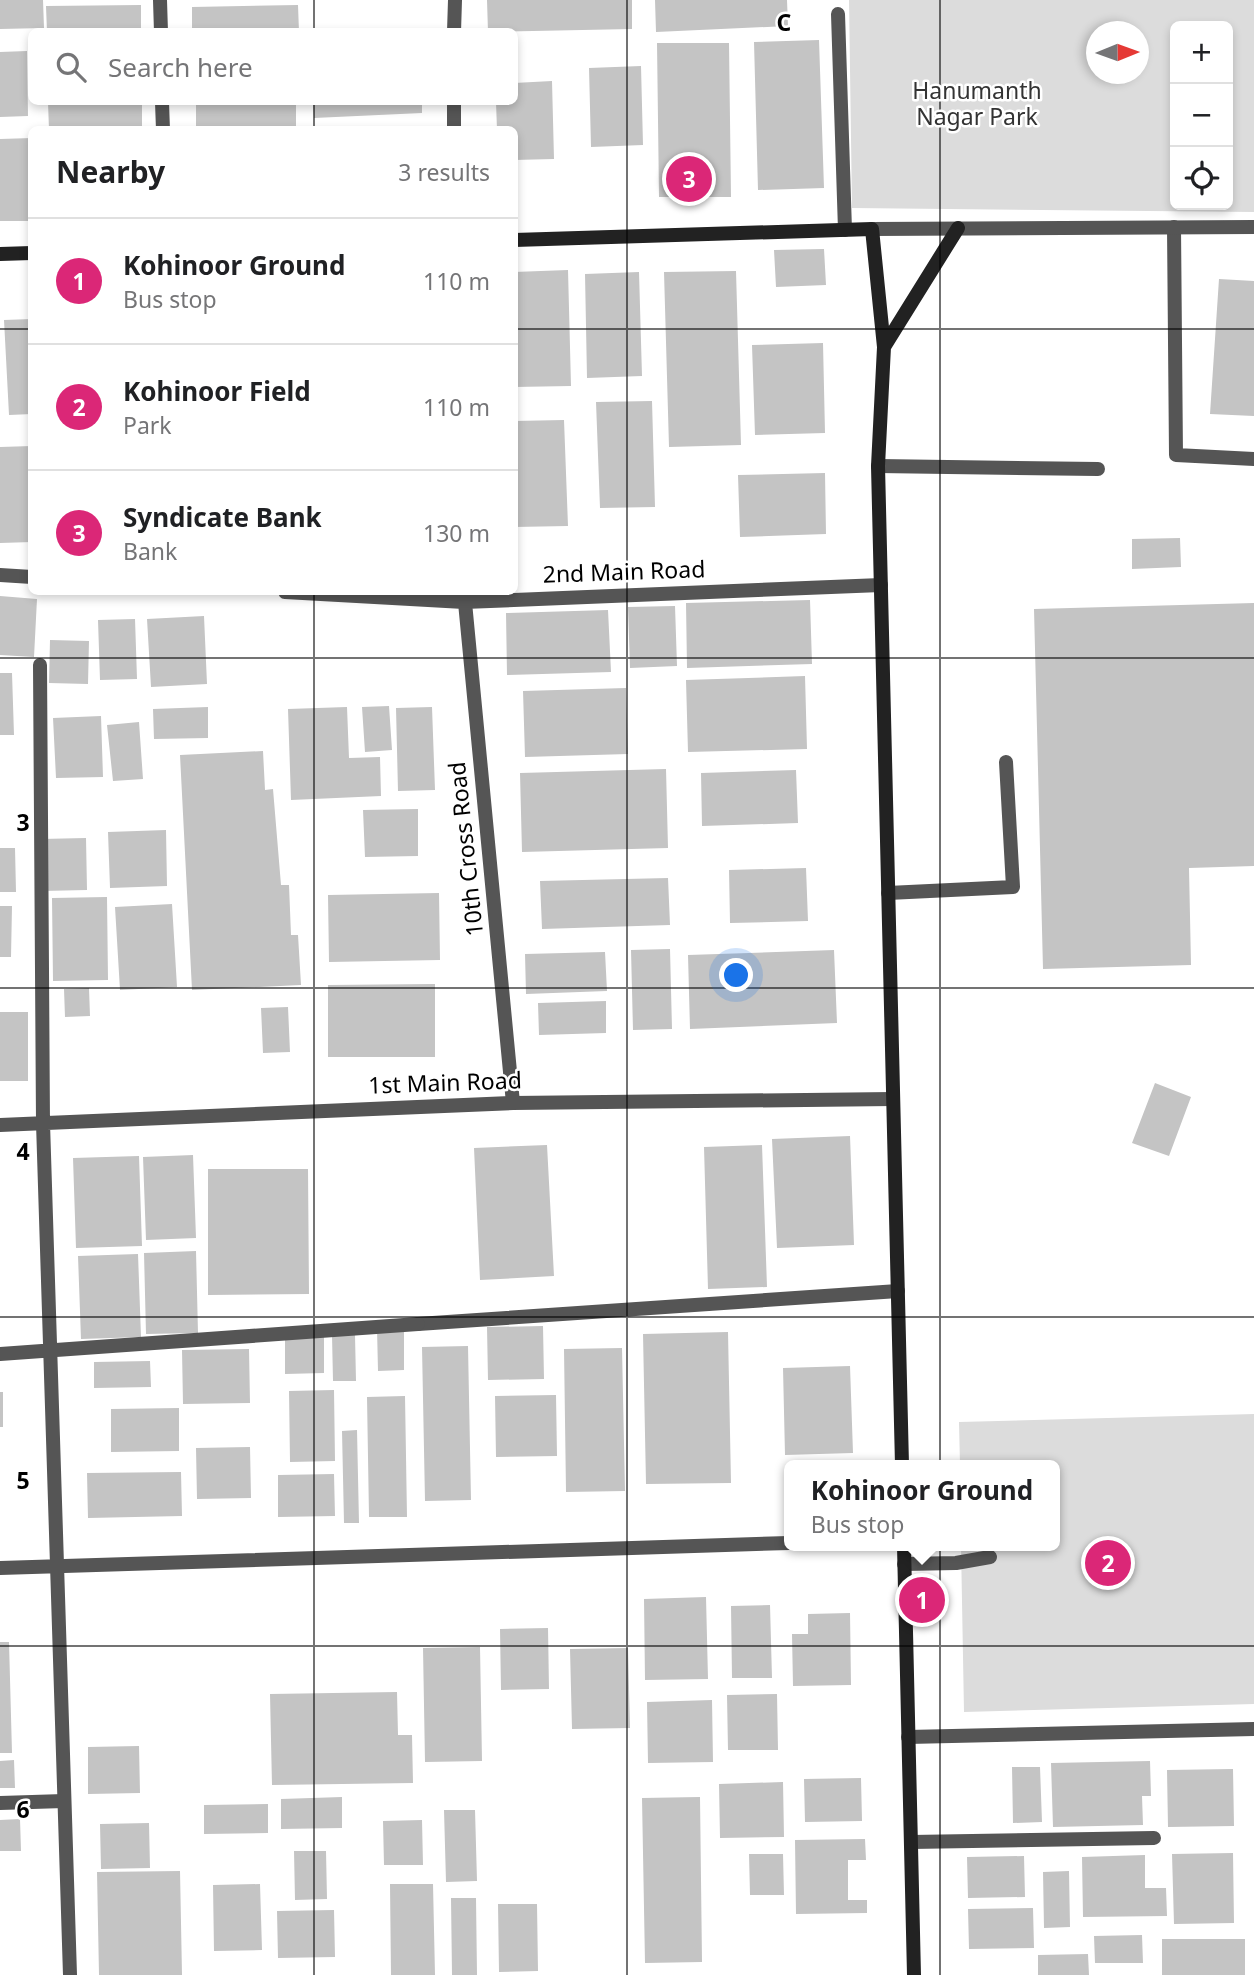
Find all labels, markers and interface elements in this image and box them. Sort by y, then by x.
text: C [777,6,792,38]
north arrow [1086,21,1149,84]
map controls [1170,21,1233,210]
button: + [1170,21,1233,84]
search box [28,28,518,105]
icon: search [52,48,90,86]
text: Search here [108,49,253,85]
park label: Hanumanth Nagar Park [912,74,1042,132]
button: − [1170,84,1233,147]
button: locate [1170,147,1233,210]
text: Nearby [56,151,165,192]
pin: 3 [666,153,712,205]
text: 3 results [398,156,490,188]
text: Kohinoor Ground [123,247,345,283]
text: 1 [72,265,86,297]
text: 110 m [423,265,490,297]
text: Bus stop [123,283,217,315]
text: Kohinoor Field [123,373,311,409]
text: 2 [72,391,86,423]
text: 110 m [423,391,490,423]
text: Park [123,409,172,441]
text: Syndicate Bank [123,499,322,535]
text: 3 [72,517,86,549]
text: 130 m [423,517,490,549]
text: Bank [123,535,177,567]
street label: 2nd Main Road [542,552,706,590]
street label: 10th Cross Road [440,760,490,938]
text: 3 [16,806,30,838]
your location [719,958,753,992]
street label: 1st Main Road [368,1063,522,1101]
text: 4 [16,1135,30,1167]
popup [784,1460,1060,1551]
text: 5 [16,1464,30,1496]
text: Kohinoor Ground [811,1472,1033,1508]
text: Bus stop [811,1508,904,1540]
pin: 2 [1085,1537,1131,1589]
pin: 1 [899,1574,945,1626]
text: 6 [16,1793,30,1825]

